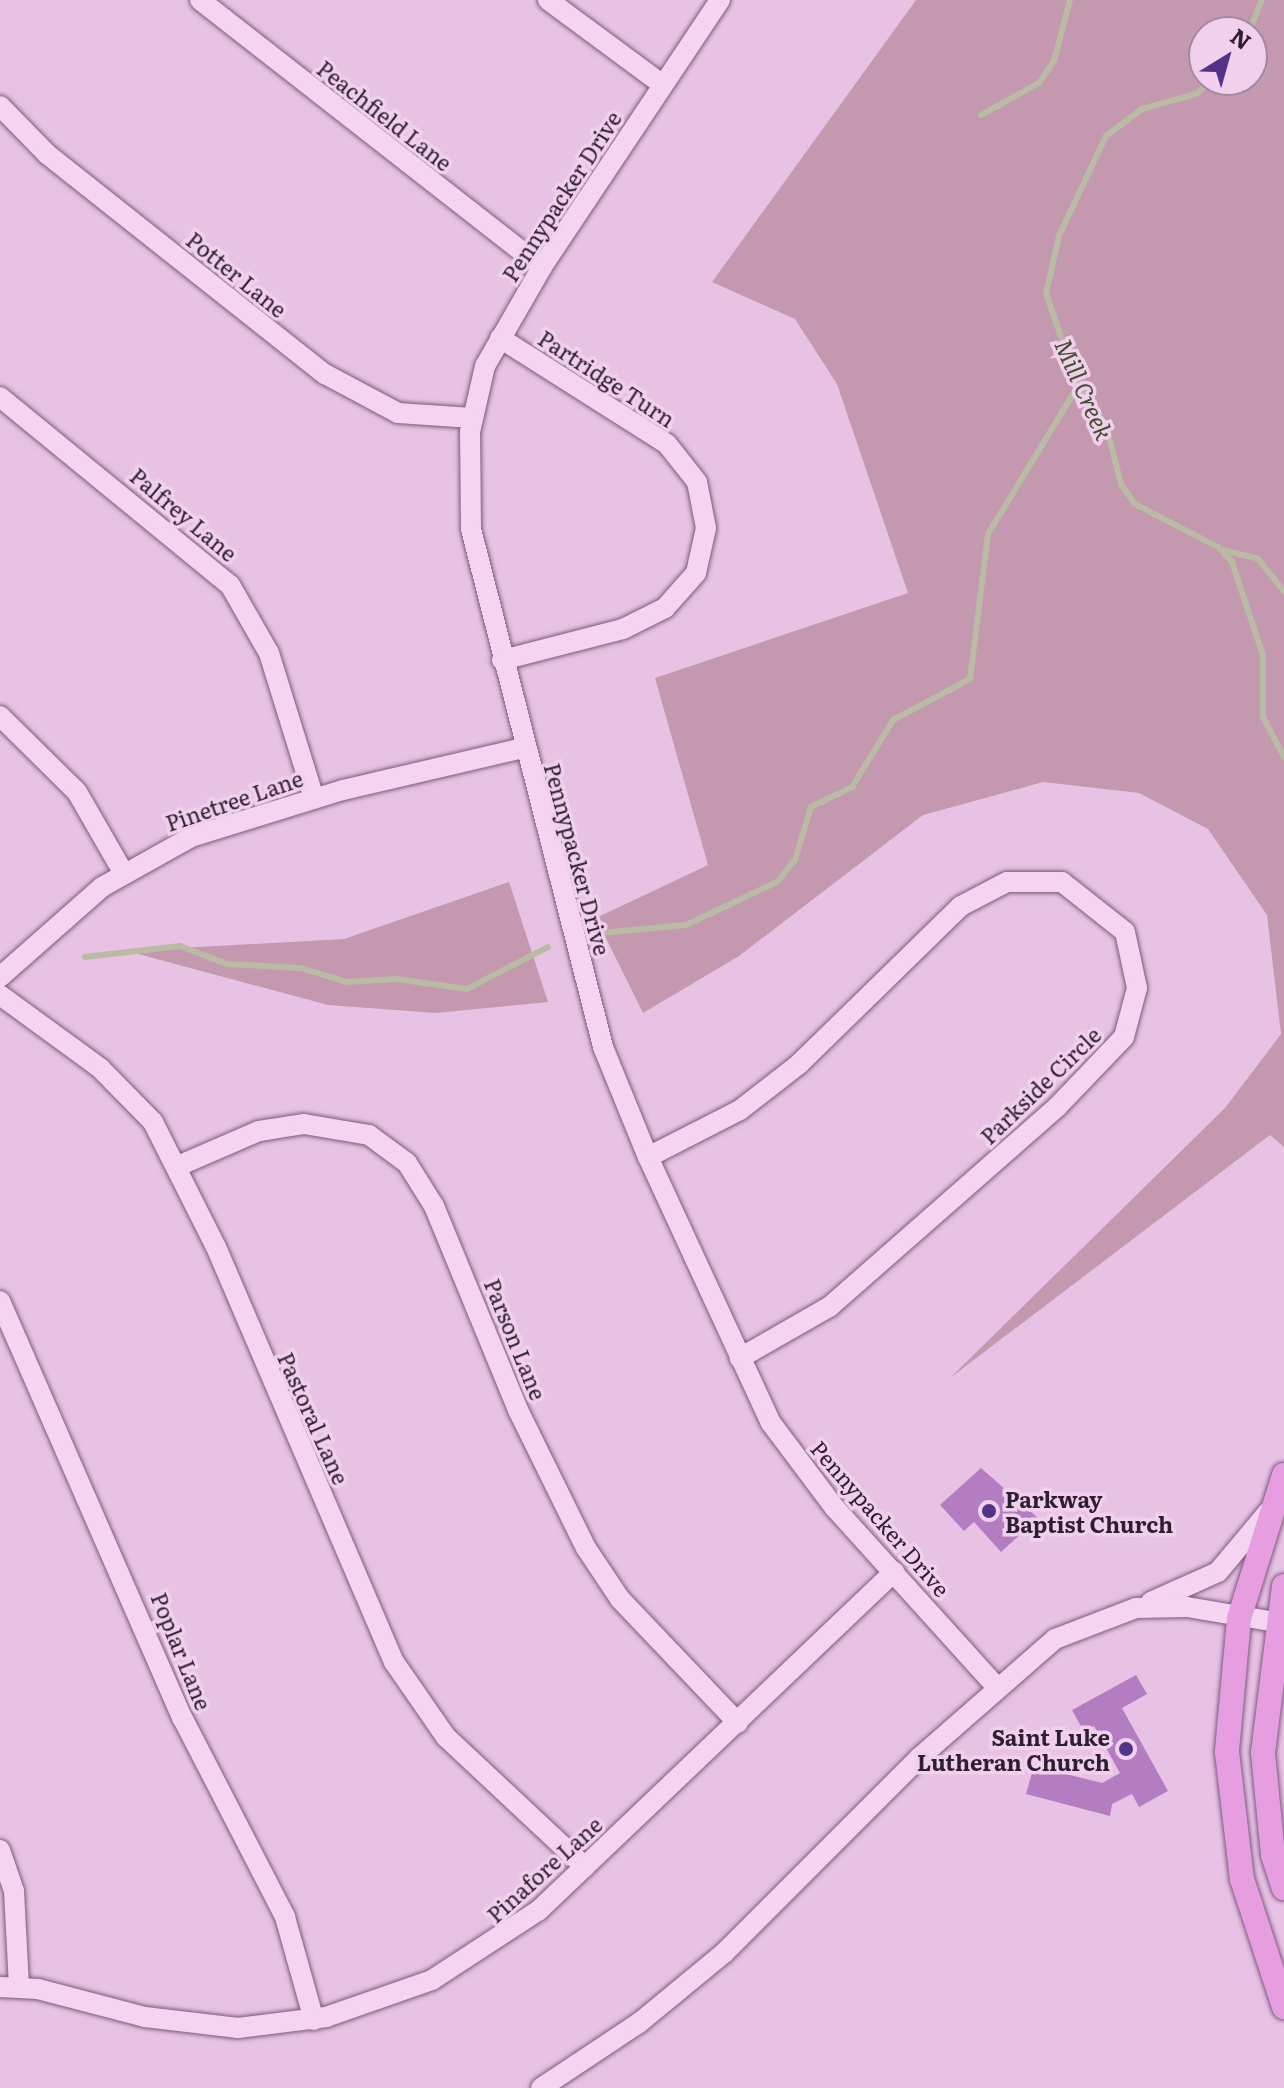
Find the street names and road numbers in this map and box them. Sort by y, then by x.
street label: Peachfield Lane [312,54,458,176]
street label: Pennypacker Drive [496,106,626,286]
street label: Potter Lane [182,226,292,322]
street label: Partridge Turn [534,324,680,432]
street label: Palfrey Lane [125,462,243,566]
street label: Pennypacker Drive [540,760,616,958]
street label: Pinetree Lane [162,764,306,836]
street label: Parkside Circle [974,1021,1106,1149]
street label: Parson Lane [480,1275,552,1403]
street label: Pastoral Lane [273,1348,355,1488]
street label: Pennypacker Drive [806,1435,956,1601]
street label: Poplar Lane [146,1588,218,1714]
street label: Pinafore Lane [481,1811,607,1927]

